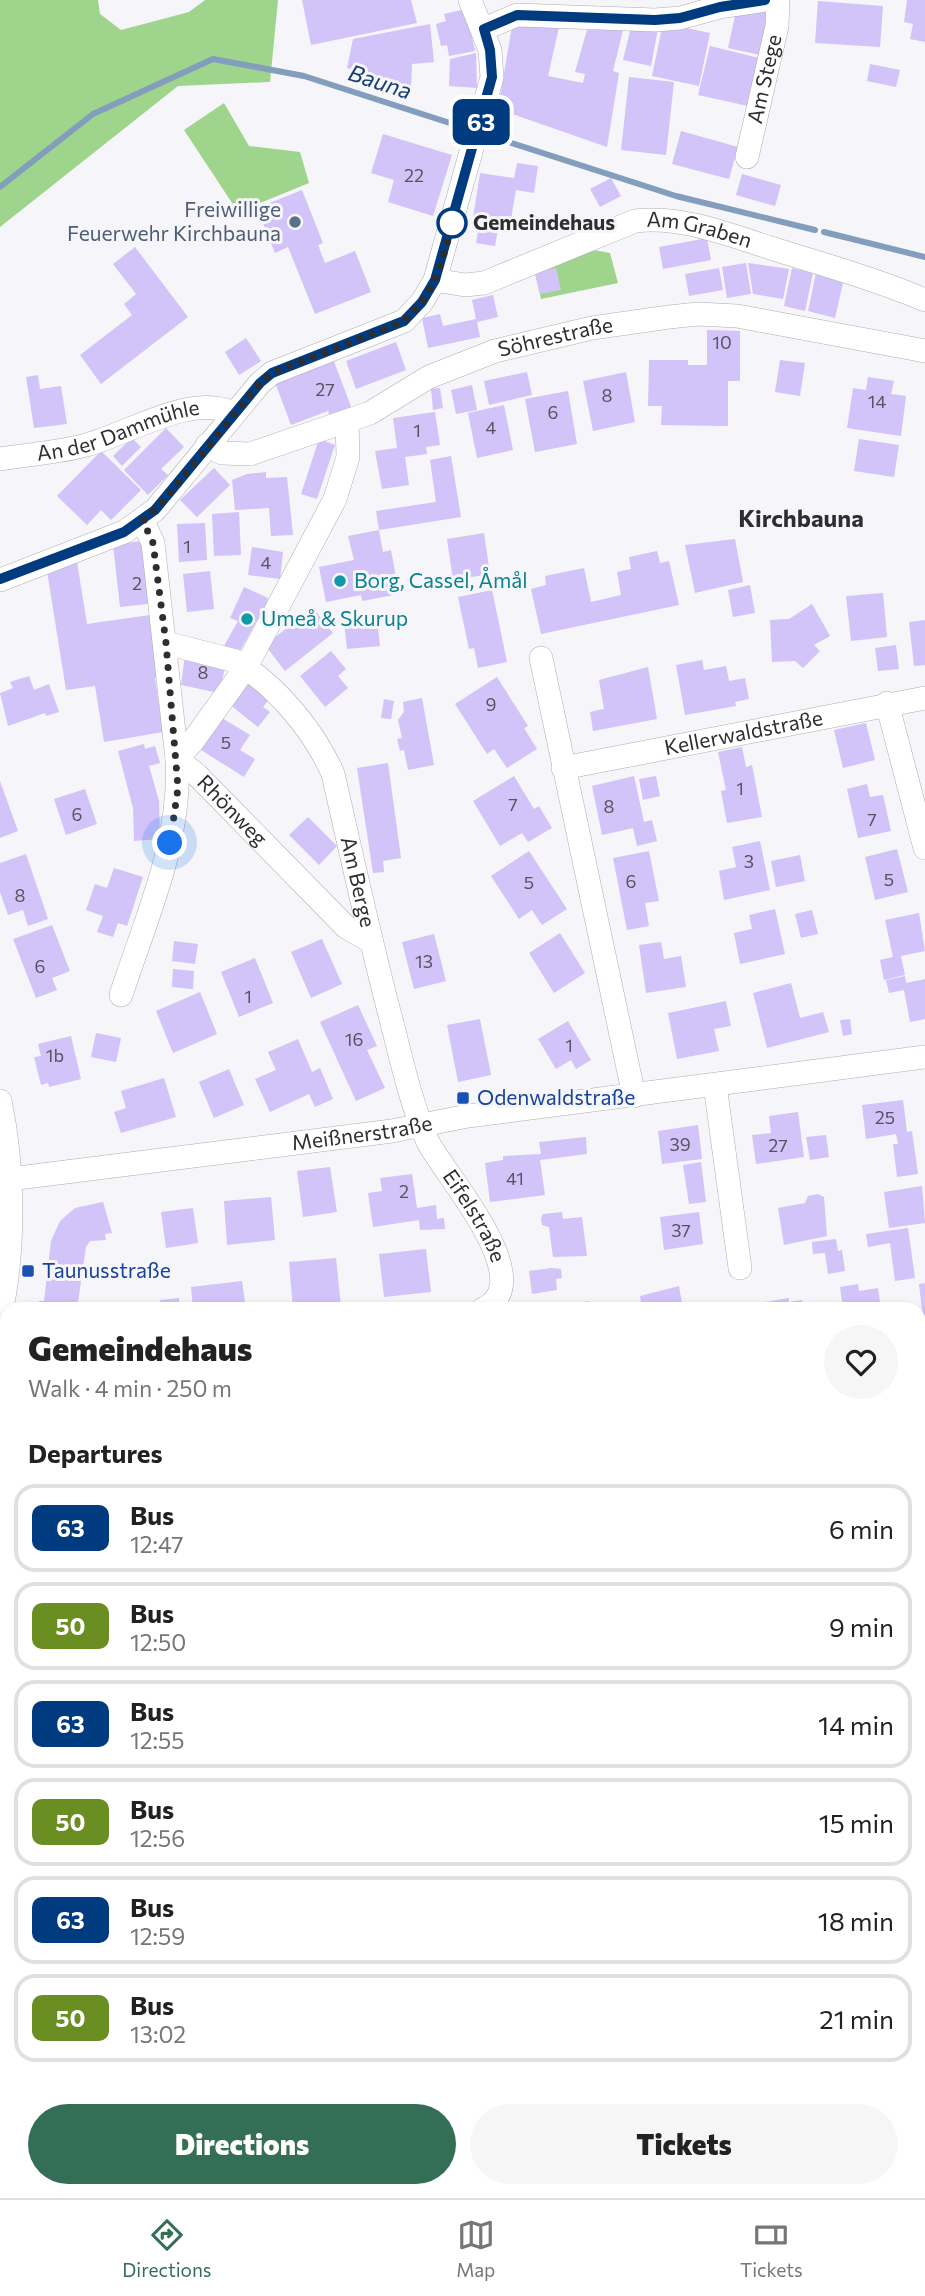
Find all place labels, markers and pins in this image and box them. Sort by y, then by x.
place label: Freiwillige Feuerwehr Kirchbauna [67,196,281,245]
marker: Gemeindehaus [437,208,467,238]
place label: Gemeindehaus [473,209,615,234]
marker: Freiwillige Feuerwehr Kirchbauna [287,214,303,230]
place label: Borg, Cassel, Åmål [354,567,527,592]
marker: Borg, Cassel, Åmål [332,573,348,589]
place label: Umeå & Skurup [261,605,408,630]
marker: Umeå & Skurup [239,611,255,627]
place label: Odenwaldstraße [477,1084,635,1109]
marker: Odenwaldstraße [455,1090,471,1106]
place label: Taunusstraße [42,1257,171,1282]
marker: Taunusstraße [20,1263,36,1279]

